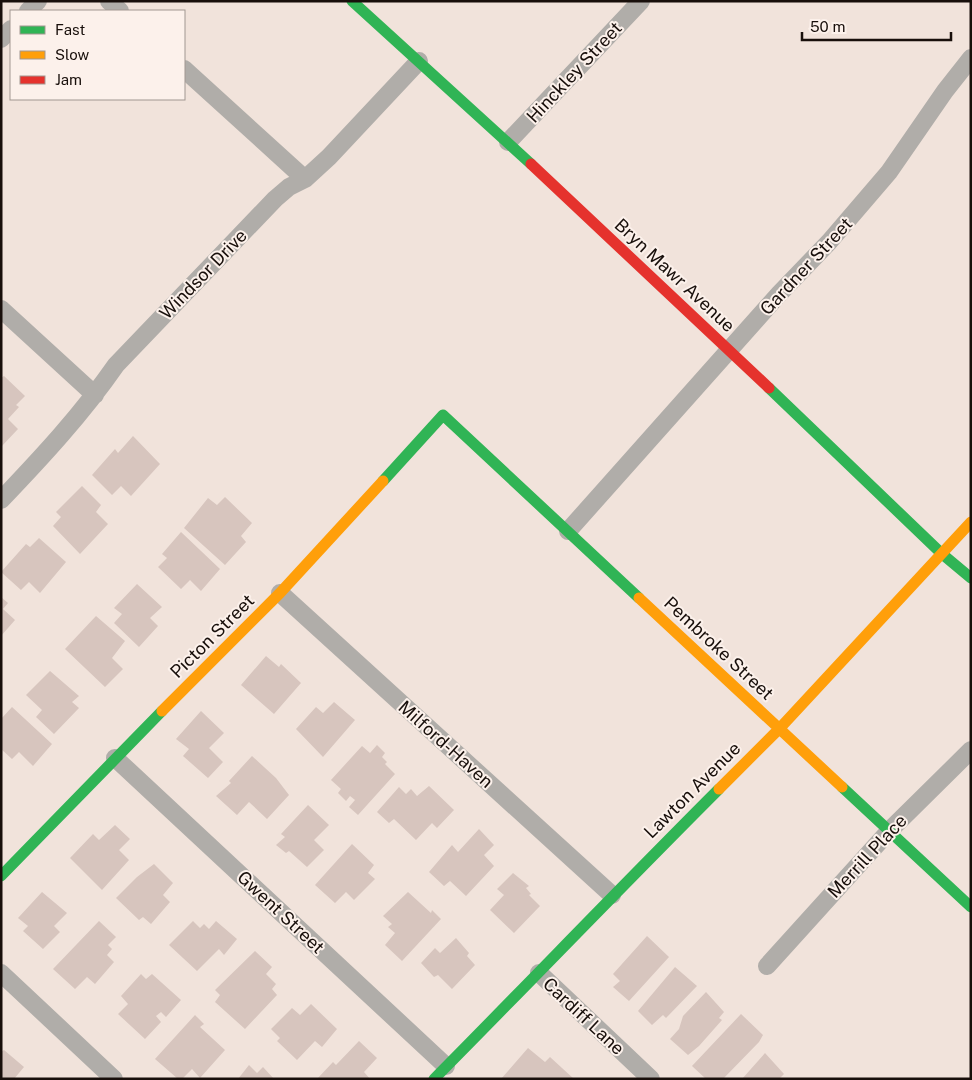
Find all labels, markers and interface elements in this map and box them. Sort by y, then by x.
legend [10,10,185,100]
scale bar [802,10,951,42]
street label: Hinckley Street [522,17,626,127]
text: 50 m [810,18,845,35]
text: Fast [55,21,85,38]
text: Slow [55,46,90,63]
text: Jam [55,71,82,88]
street label: Gardner Street [756,213,856,319]
street label: Bryn Mawr Avenue [611,214,739,336]
street label: Windsor Drive [155,225,251,323]
street label: Picton Street [166,590,258,682]
street label: Pembroke Street [660,592,778,704]
street label: Milford-Haven [394,696,498,792]
street label: Lawton Avenue [640,738,744,842]
street label: Merrill Place [823,810,911,902]
street label: Gwent Street [233,866,329,958]
street label: Cardiff Lane [539,973,629,1059]

